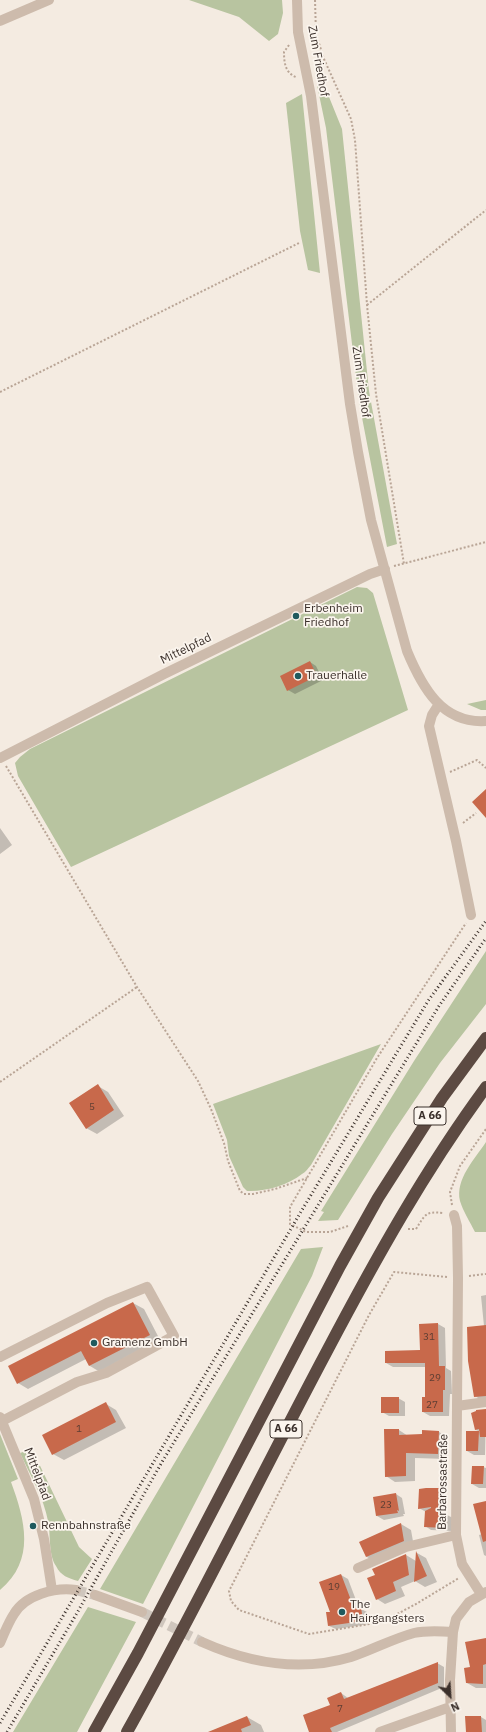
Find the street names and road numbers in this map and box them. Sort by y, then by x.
street label: Zum Friedhof [305,24,331,98]
street label: Zum Friedhof [349,345,373,419]
street label: Mittelpfad [158,630,214,668]
road number: A 66 [414,1107,446,1125]
road number: A 66 [270,1420,302,1438]
street label: Barbarossastraße [435,1434,451,1530]
street label: Mittelpfad [20,1446,54,1502]

